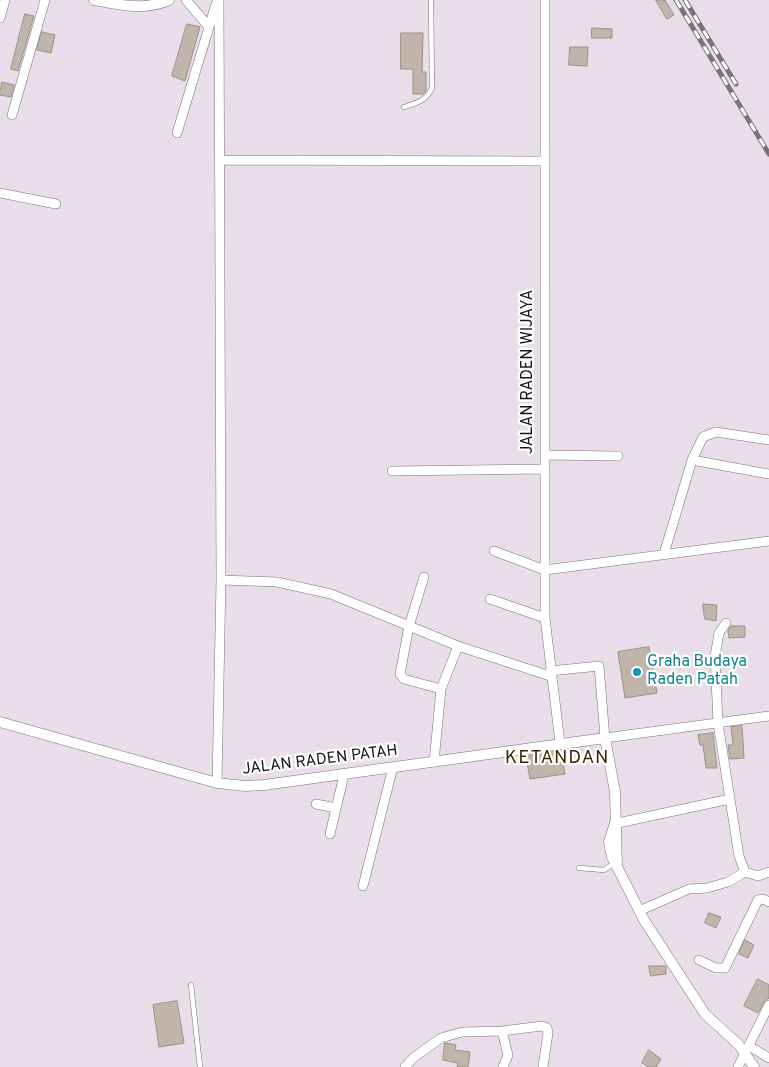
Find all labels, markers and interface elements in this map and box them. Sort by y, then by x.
street label: JALAN RADEN WIJAYA [519,290,539,454]
place label: Graha Budaya Raden Patah [647,653,747,691]
marker: Graha Budaya Raden Patah [631,666,643,678]
street label: JALAN RADEN PATAH [241,742,399,780]
district label: KETANDAN [504,748,610,770]

